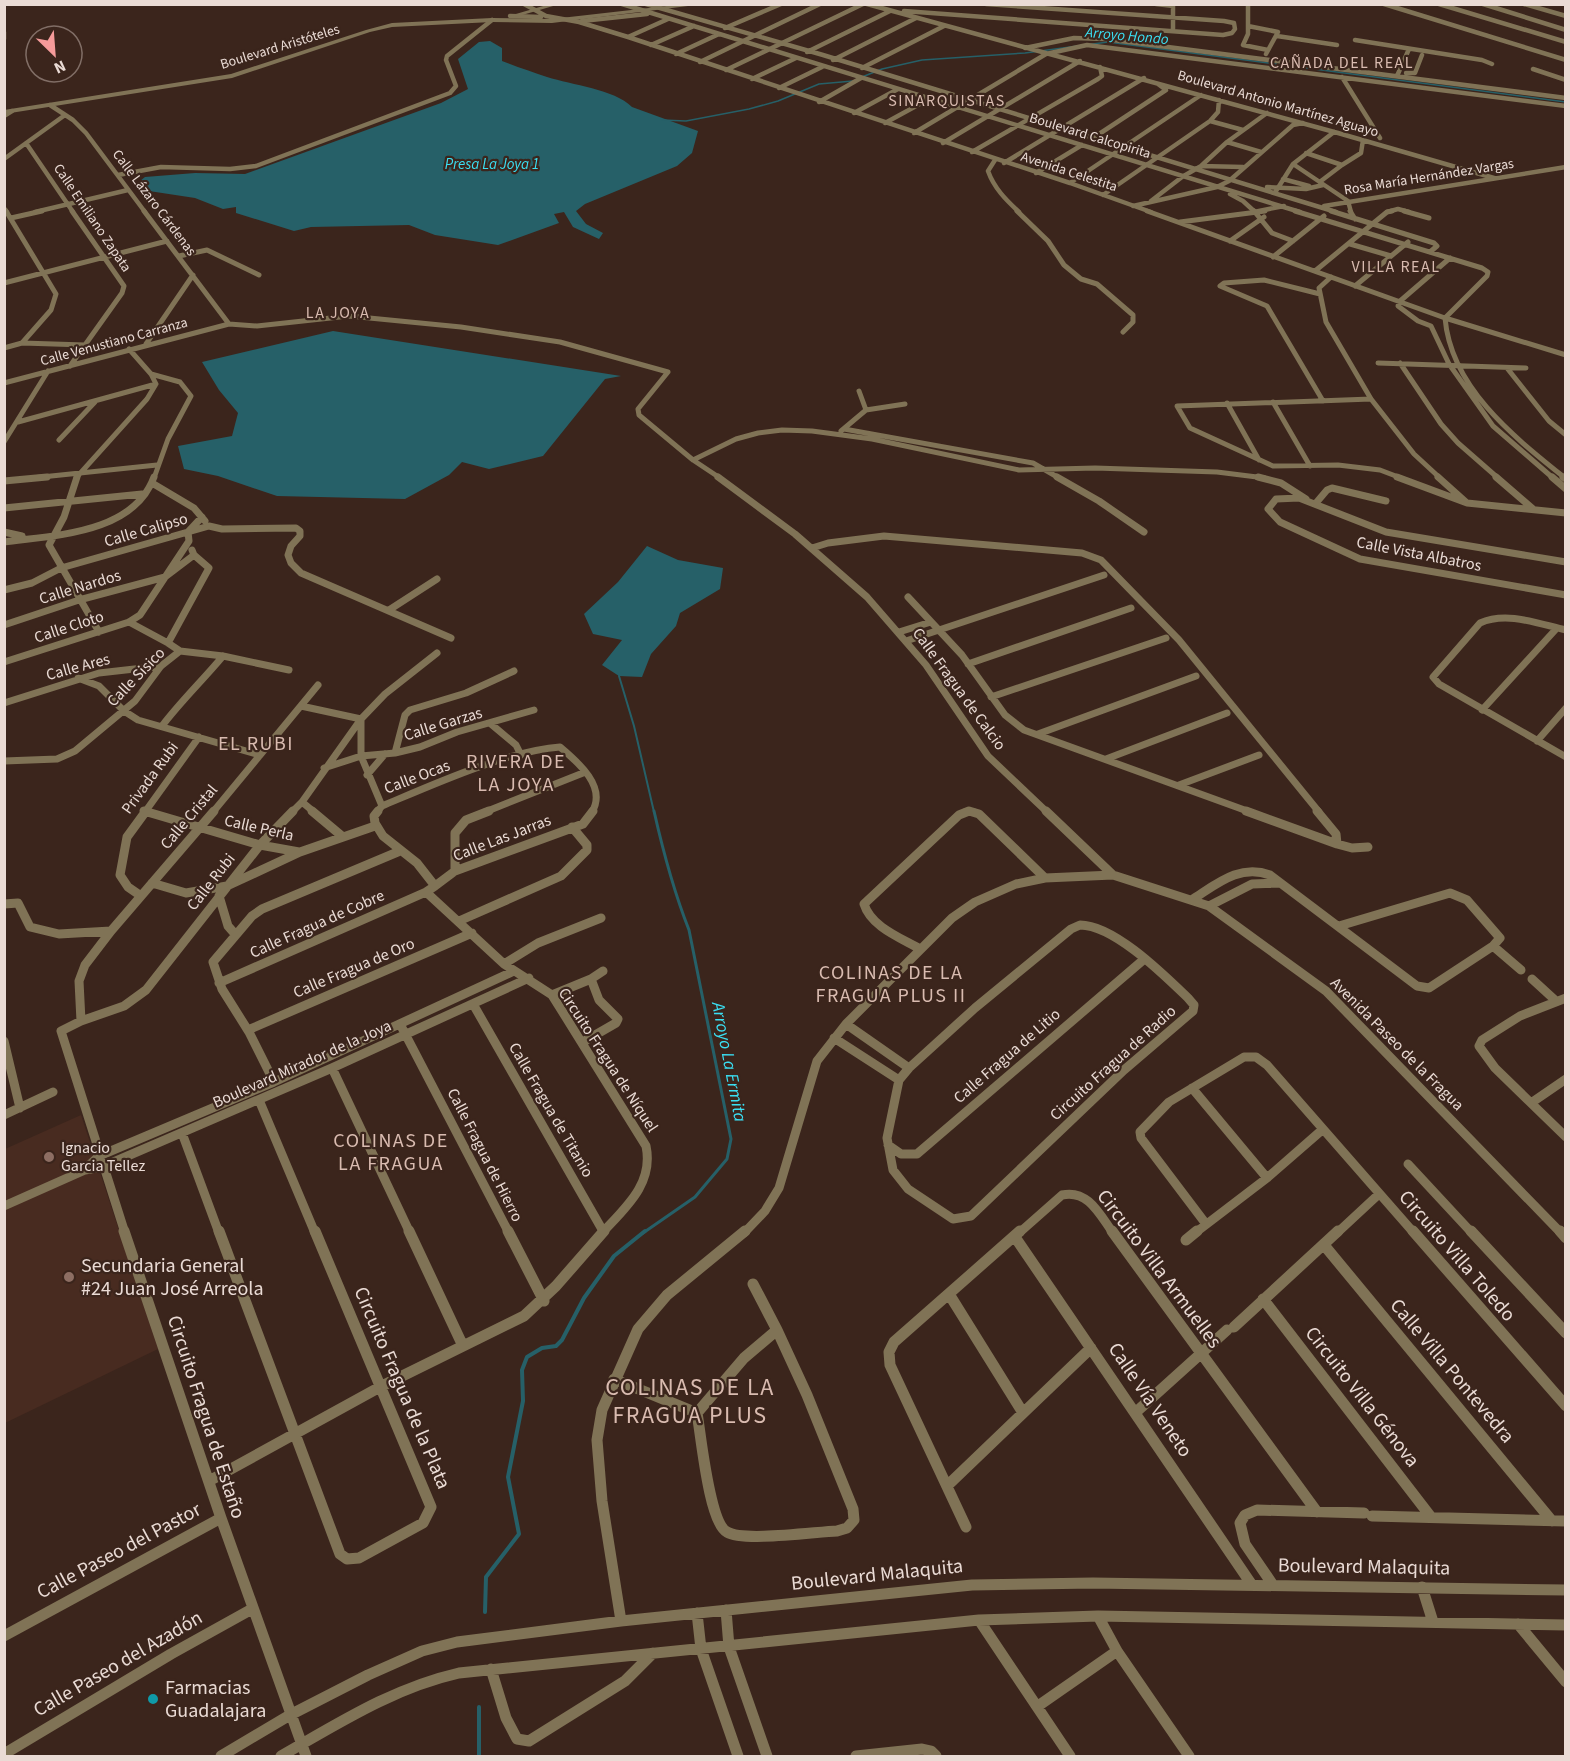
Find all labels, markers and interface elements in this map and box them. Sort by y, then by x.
street label: Boulevard Aristóteles [218,19,342,75]
water label: Arroyo Hondo [1084,22,1170,50]
north arrow [24,24,84,84]
district label: CAÑADA DEL REAL [1270,52,1414,74]
text: N [50,54,69,79]
street label: Boulevard Antonio Martínez Aguayo [1175,66,1381,142]
district label: SINARQUISTAS [888,90,1006,112]
street label: Boulevard Calcopirita [1027,108,1153,164]
street label: Calle Lázaro Cárdenas [107,146,201,260]
street label: Avenida Celestita [1018,147,1120,197]
water label: Presa La Joya 1 [445,154,539,175]
street label: Rosa María Hernández Vargas [1343,154,1515,200]
street label: Calle Emiliano Zapata [48,160,136,276]
district label: VILLA REAL [1352,256,1440,278]
district label: LA JOYA [306,302,370,324]
street label: Calle Venustiano Carranza [38,313,190,371]
street label: Calle Calipso [102,508,190,552]
street label: Calle Vista Albatros [1355,531,1484,577]
street label: Calle Nardos [36,564,124,610]
street label: Calle Cloto [31,605,107,649]
street label: Calle Fragua de Calcio [907,623,1011,755]
street label: Calle Sisico [102,642,170,712]
street label: Calle Ares [44,648,113,686]
street label: Calle Garzas [401,702,485,746]
district label: EL RUBI [218,730,294,758]
street label: Privada Rubi [116,737,184,819]
district label: RIVERA DE LA JOYA [466,748,566,799]
street label: Calle Ocas [381,754,453,800]
street label: Calle Cristal [155,780,223,854]
street label: Calle Perla [222,809,296,847]
street label: Calle Las Jarras [450,809,555,867]
street label: Calle Rubi [182,849,240,915]
street label: Calle Fragua de Cobre [246,884,388,964]
street label: Calle Fragua de Oro [290,932,418,1004]
district label: COLINAS DE LA FRAGUA PLUS II [816,959,967,1010]
street label: Avenida Paseo de la Fragua [1325,972,1469,1116]
street label: Circuito Fragua de Níquel [553,983,663,1137]
water label: Arroyo La Ermita [705,999,753,1124]
street label: Circuito Fragua de Radio [1045,1000,1181,1126]
street label: Calle Fragua de Litio [949,1003,1065,1109]
street label: Boulevard Mirador de la Joya [209,1015,395,1113]
street label: Calle Fragua de Titanio [503,1039,599,1181]
street label: Calle Fragua de Hierro [442,1084,528,1226]
district label: COLINAS DE LA FRAGUA [333,1127,449,1178]
place label: Ignacio Garcia Tellez [61,1137,145,1177]
marker: Ignacio Garcia Tellez [42,1150,56,1164]
street label: Circuito Villa Armuelles [1090,1184,1228,1354]
street label: Circuito Villa Toledo [1392,1184,1522,1328]
place label: Secundaria General #24 Juan José Arreola [81,1252,263,1303]
marker: Secundaria General #24 Juan José Arreola [62,1270,76,1284]
street label: Circuito Fragua de la Plata [347,1283,457,1493]
street label: Calle Villa Pontevedra [1383,1293,1521,1449]
street label: Circuito Fragua de Estaño [160,1312,252,1522]
street label: Circuito Villa Génova [1298,1321,1426,1473]
street label: Calle Vía Veneto [1101,1337,1199,1463]
district label: COLINAS DE LA FRAGUA PLUS [605,1370,775,1433]
street label: Calle Paseo del Pastor [32,1496,206,1606]
street label: Boulevard Malaquita [1277,1551,1451,1583]
street label: Boulevard Malaquita [790,1552,964,1598]
street label: Calle Paseo del Azadón [28,1604,208,1724]
place label: Farmacias Guadalajara [165,1674,266,1725]
marker: Farmacias Guadalajara [146,1692,160,1706]

